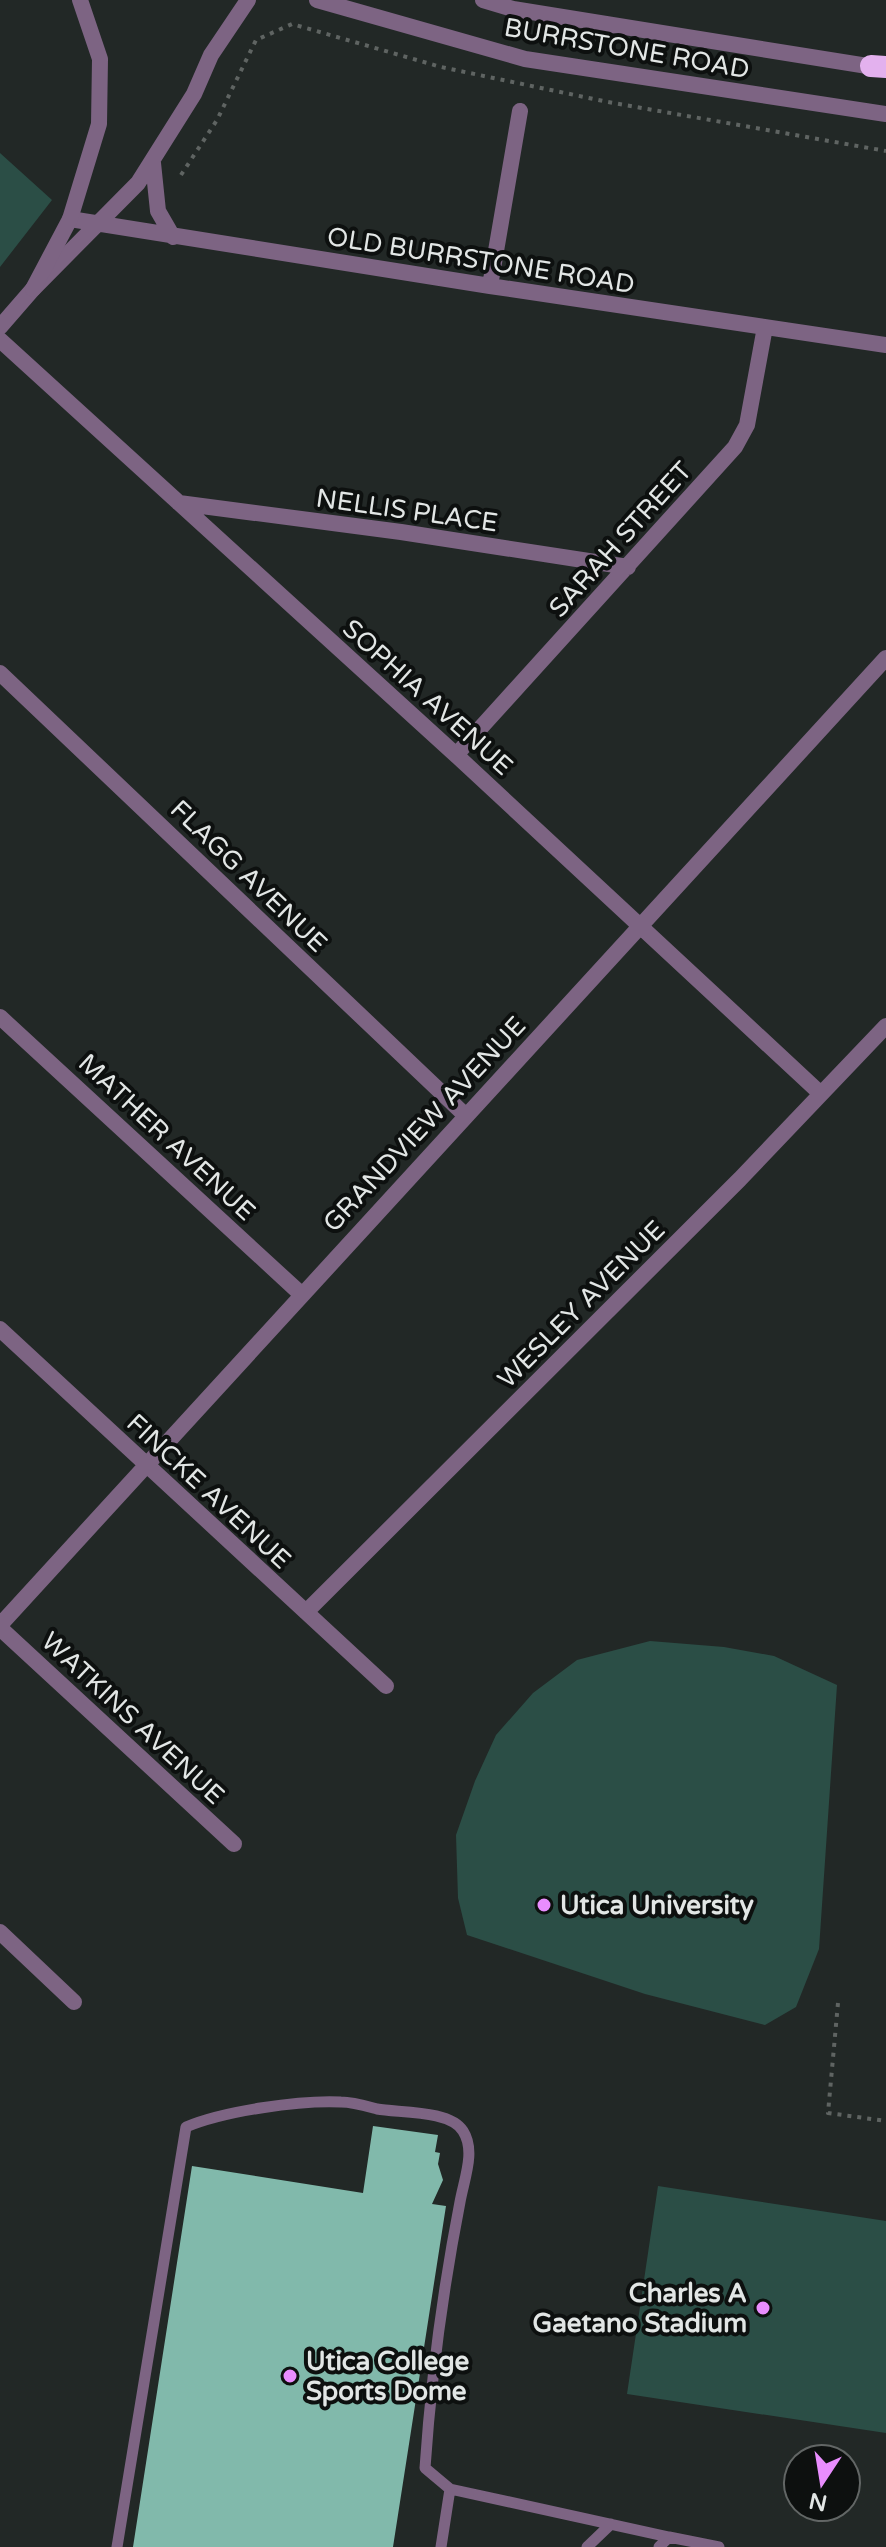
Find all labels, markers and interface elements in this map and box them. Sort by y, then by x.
street label: BURRSTONE ROAD [502,12,752,85]
street label: OLD BURRSTONE ROAD [325,221,637,300]
street label: SARAH STREET [543,455,698,623]
street label: NELLIS PLACE [314,482,500,539]
street label: SOPHIA AVENUE [336,613,519,782]
street label: FLAGG AVENUE [164,794,333,959]
street label: GRANDVIEW AVENUE [317,1010,532,1238]
street label: MATHER AVENUE [72,1047,261,1227]
street label: WESLEY AVENUE [491,1214,671,1394]
street label: FINCKE AVENUE [120,1407,297,1575]
street label: WATKINS AVENUE [35,1626,230,1811]
place label: Utica University [560,1890,754,1921]
marker: Utica University [535,1896,553,1914]
place label: Charles A Gaetano Stadium [532,2278,747,2339]
marker: Charles A Gaetano Stadium [754,2299,772,2317]
place label: Utica College Sports Dome [306,2346,470,2407]
marker: Utica College Sports Dome [281,2367,299,2385]
north arrow [782,2443,862,2523]
text: N [807,2487,829,2516]

